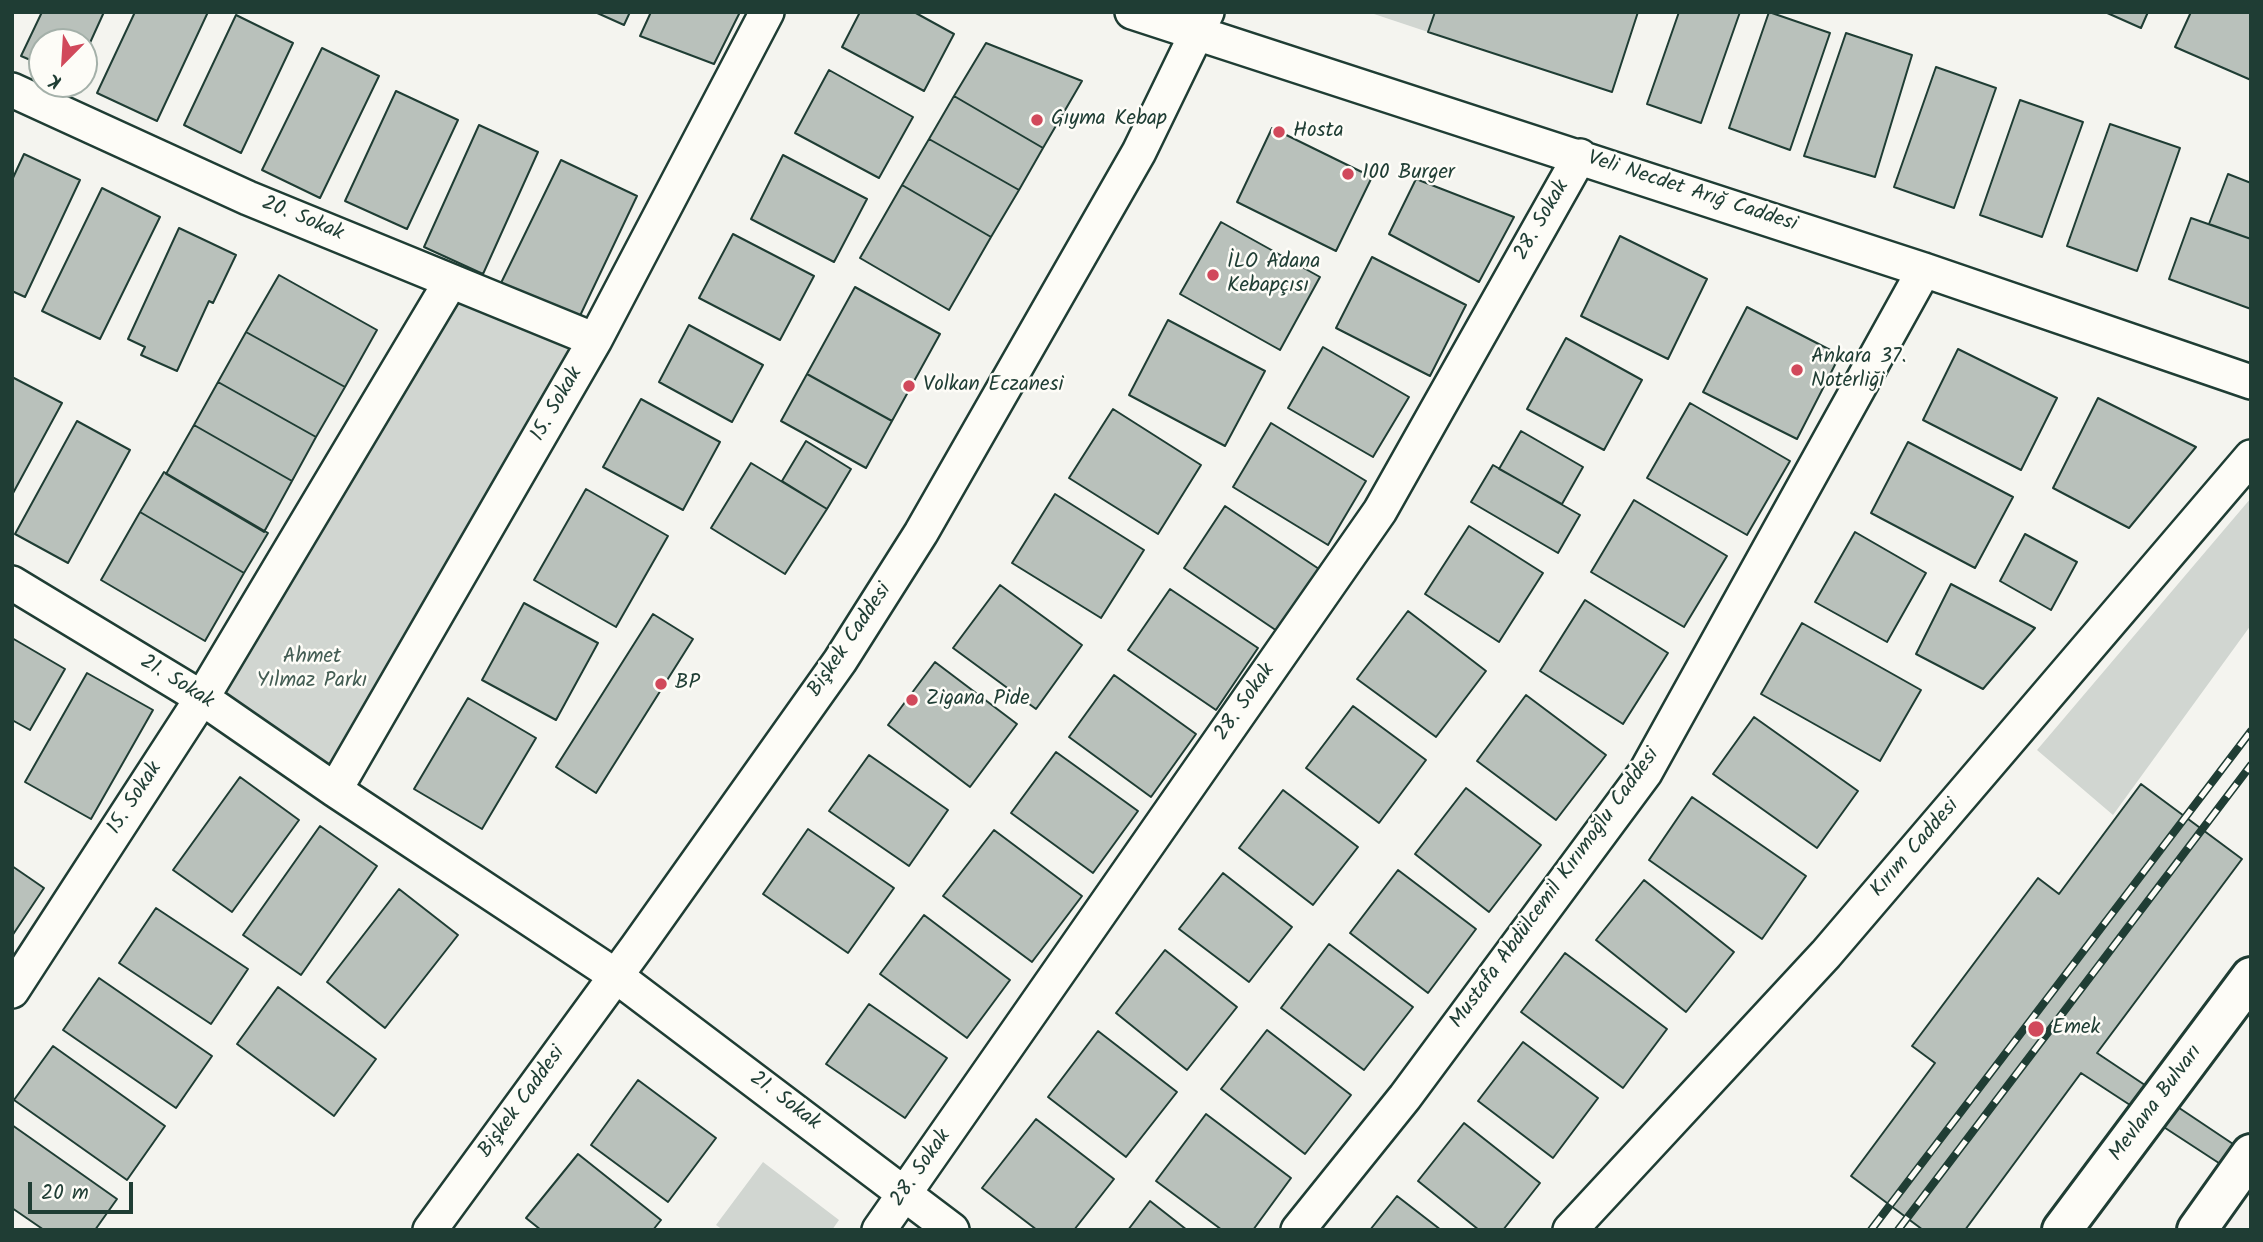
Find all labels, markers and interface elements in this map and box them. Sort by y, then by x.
north arrow [28,28,98,98]
text: K [44,64,67,96]
place label: Gıyma Kebap [1051,107,1167,133]
marker: Gıyma Kebap [1029,112,1045,128]
place label: Hosta [1293,119,1344,145]
marker: Hosta [1271,124,1287,140]
street label: Veli Necdet Arığ Caddesi [1584,147,1800,239]
place label: 100 Burger [1362,161,1455,187]
marker: 100 Burger [1340,166,1356,182]
street label: 28. Sokak [1510,176,1576,266]
street label: 20. Sokak [257,192,347,248]
place label: İLO Adana Kebapçısı [1227,250,1320,300]
marker: İLO Adana Kebapçısı [1205,267,1221,283]
place label: Ankara 37. Noterliği [1811,345,1907,395]
marker: Ankara 37. Noterliği [1789,362,1805,378]
street label: 15. Sokak [527,363,589,447]
place label: Volkan Eczanesi [923,373,1063,399]
marker: Volkan Eczanesi [901,378,917,394]
street label: Bişkek Caddesi [804,579,898,703]
park label: Ahmet Yılmaz Parkı [257,645,367,695]
street label: 21. Sokak [134,650,218,716]
street label: 28. Sokak [1210,660,1282,746]
place label: BP [675,671,700,697]
marker: BP [653,676,669,692]
place label: Zigana Pide [926,687,1030,713]
marker: Zigana Pide [904,692,920,708]
street label: Mustafa Abdülcemil Kırımoğlu Caddesi [1446,744,1666,1034]
street label: 15. Sokak [103,758,169,840]
street label: Kırım Caddesi [1866,795,1966,903]
place label: Emek [2052,1016,2100,1042]
marker: Emek [2026,1019,2046,1039]
street label: Mevlana Bulvarı [2105,1041,2209,1167]
street label: Bişkek Caddesi [474,1042,572,1164]
street label: 21. Sokak [744,1067,824,1137]
street label: 28. Sokak [886,1126,958,1212]
scale bar [32,1168,136,1212]
text: 20 m [41,1177,89,1210]

